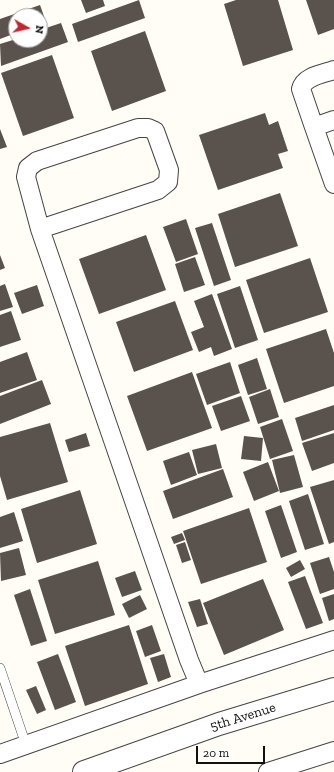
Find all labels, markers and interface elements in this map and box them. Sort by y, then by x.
north arrow [8,8,48,48]
text: N [32,25,46,35]
street label: 5th Avenue [208,699,278,735]
scale bar [198,738,267,764]
text: 20 m [203,746,229,760]

